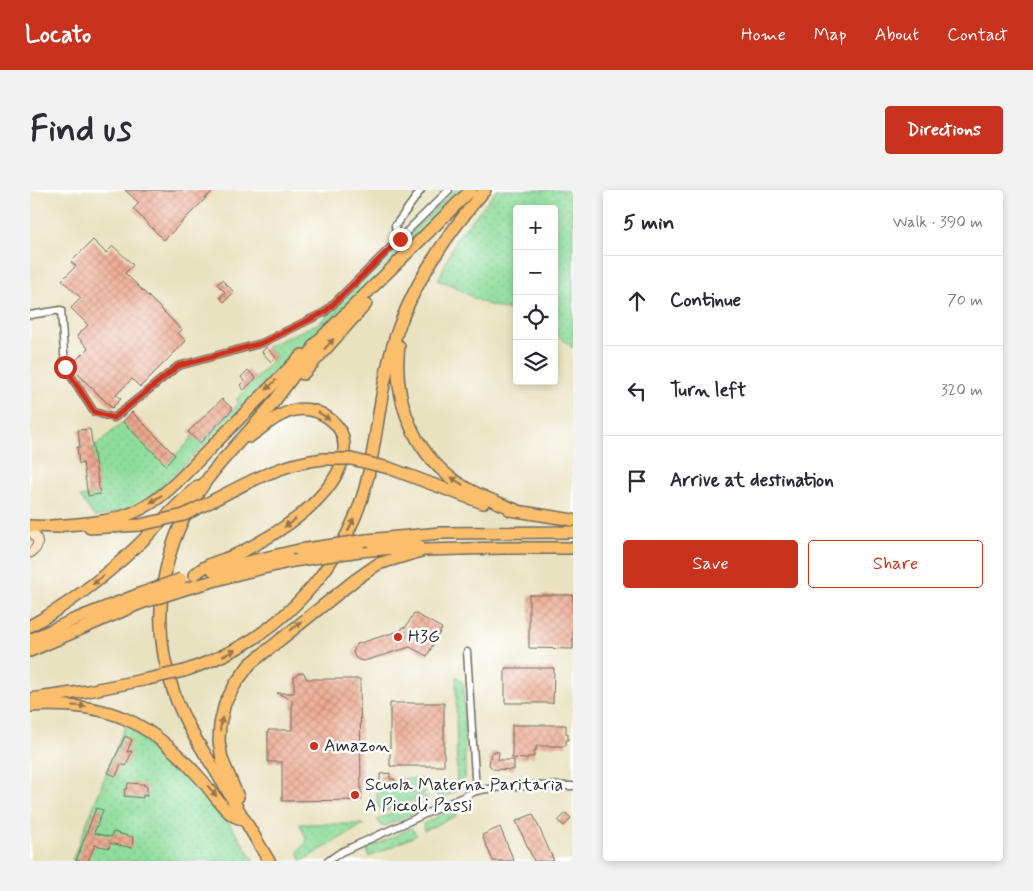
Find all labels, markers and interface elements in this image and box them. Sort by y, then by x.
text: Locato [25,20,91,51]
text: Home [741,23,786,47]
text: Map [814,23,847,47]
text: About [875,23,919,47]
text: Contact [947,23,1008,47]
button: Directions [885,106,1003,154]
text: Find us [30,107,132,153]
map controls [513,205,558,385]
button: + [513,205,558,250]
text: 5 min [623,209,675,237]
text: Walk · 390 m [893,212,983,233]
route end [389,228,412,251]
button: − [513,250,558,295]
icon: ahead [623,287,651,315]
text: Continue [670,288,741,313]
text: 70 m [947,290,983,311]
button: locate [513,295,558,340]
one-way arrow [324,338,335,351]
button: layers [513,340,558,385]
route start [54,356,77,379]
icon: left [623,377,651,405]
text: Turn left [670,378,746,403]
one-way arrow [266,379,278,391]
text: 320 m [941,380,983,401]
one-way arrow [317,411,331,420]
icon: arrive [623,467,651,495]
text: Arrive at destination [670,468,834,493]
one-way arrow [450,476,463,486]
one-way arrow [149,494,163,504]
one-way arrow [283,518,297,528]
one-way arrow [347,518,355,532]
button: Save [623,540,798,588]
button: Share [808,540,983,588]
one-way arrow [92,574,105,585]
one-way arrow [289,620,302,631]
place label: H3G [408,625,440,649]
marker: H3G [392,631,404,643]
one-way arrow [222,648,236,656]
one-way arrow [71,702,87,710]
one-way arrow [217,715,225,731]
place label: Amazon [324,734,390,758]
marker: Amazon [308,740,320,752]
place label: Scuola Materna Paritaria A Piccoli Passi [365,773,563,818]
one-way arrow [206,785,217,798]
marker: Scuola Materna Paritaria A Piccoli Passi [349,789,361,801]

